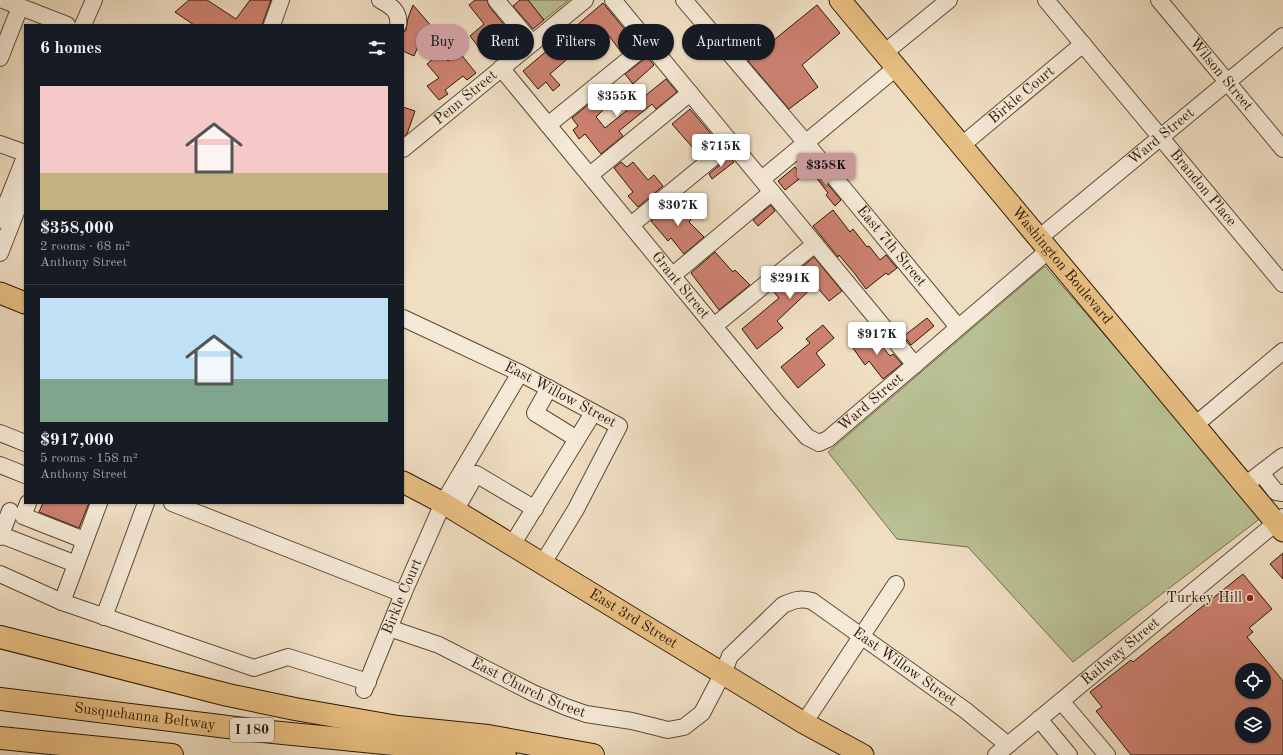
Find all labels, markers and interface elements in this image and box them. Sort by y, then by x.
chip: Buy [416,24,469,60]
chip: Rent [477,24,534,60]
chip: Filters [542,24,610,60]
chip: New [618,24,674,60]
chip: Apartment [682,24,775,60]
street label: Wilson Street [1187,35,1255,114]
icon: filters [366,37,388,59]
text: 6 homes [40,40,102,57]
street label: Birkle Court [986,63,1058,127]
street label: Penn Street [431,68,500,128]
pin: $355K [589,84,645,118]
text: $355K [597,90,637,103]
street label: Ward Street [1126,105,1197,168]
icon: home [178,112,250,184]
pin: $715K [693,134,749,168]
text: $715K [701,140,741,153]
street label: Brandon Place [1167,147,1239,229]
pin: $358K [798,153,854,187]
text: $358K [806,159,846,172]
pin: $307K [650,193,706,227]
text: $307K [658,199,698,212]
street label: East 7th Street [854,203,929,290]
street label: Washington Boulevard [1009,204,1115,327]
text: $358,000 [40,220,114,237]
text: 2 rooms · 68 m² [40,240,130,253]
street label: Grant Street [649,249,712,322]
text: Anthony Street [40,256,127,269]
pin: $291K [762,266,818,300]
text: $291K [770,272,810,285]
pin: $917K [849,322,905,356]
icon: home [178,324,250,396]
text: $917K [857,328,897,341]
street label: East Willow Street [502,359,619,430]
street label: Ward Street [835,371,906,434]
text: $917,000 [40,432,114,449]
text: 5 rooms · 158 m² [40,452,138,465]
text: Anthony Street [40,468,127,481]
street label: Birkle Court [380,557,425,637]
street label: East 3rd Street [586,586,680,652]
place label: Turkey Hill [1166,591,1242,606]
marker: Turkey Hill [1245,593,1255,603]
street label: Railway Street [1079,615,1163,688]
street label: East Willow Street [850,625,960,709]
street label: East Church Street [468,655,588,721]
map controls [1235,663,1271,743]
button: locate [1235,663,1271,699]
street label: Susquehanna Beltway [73,701,217,733]
button: layers [1235,707,1271,743]
road number: I 180 [230,718,274,742]

